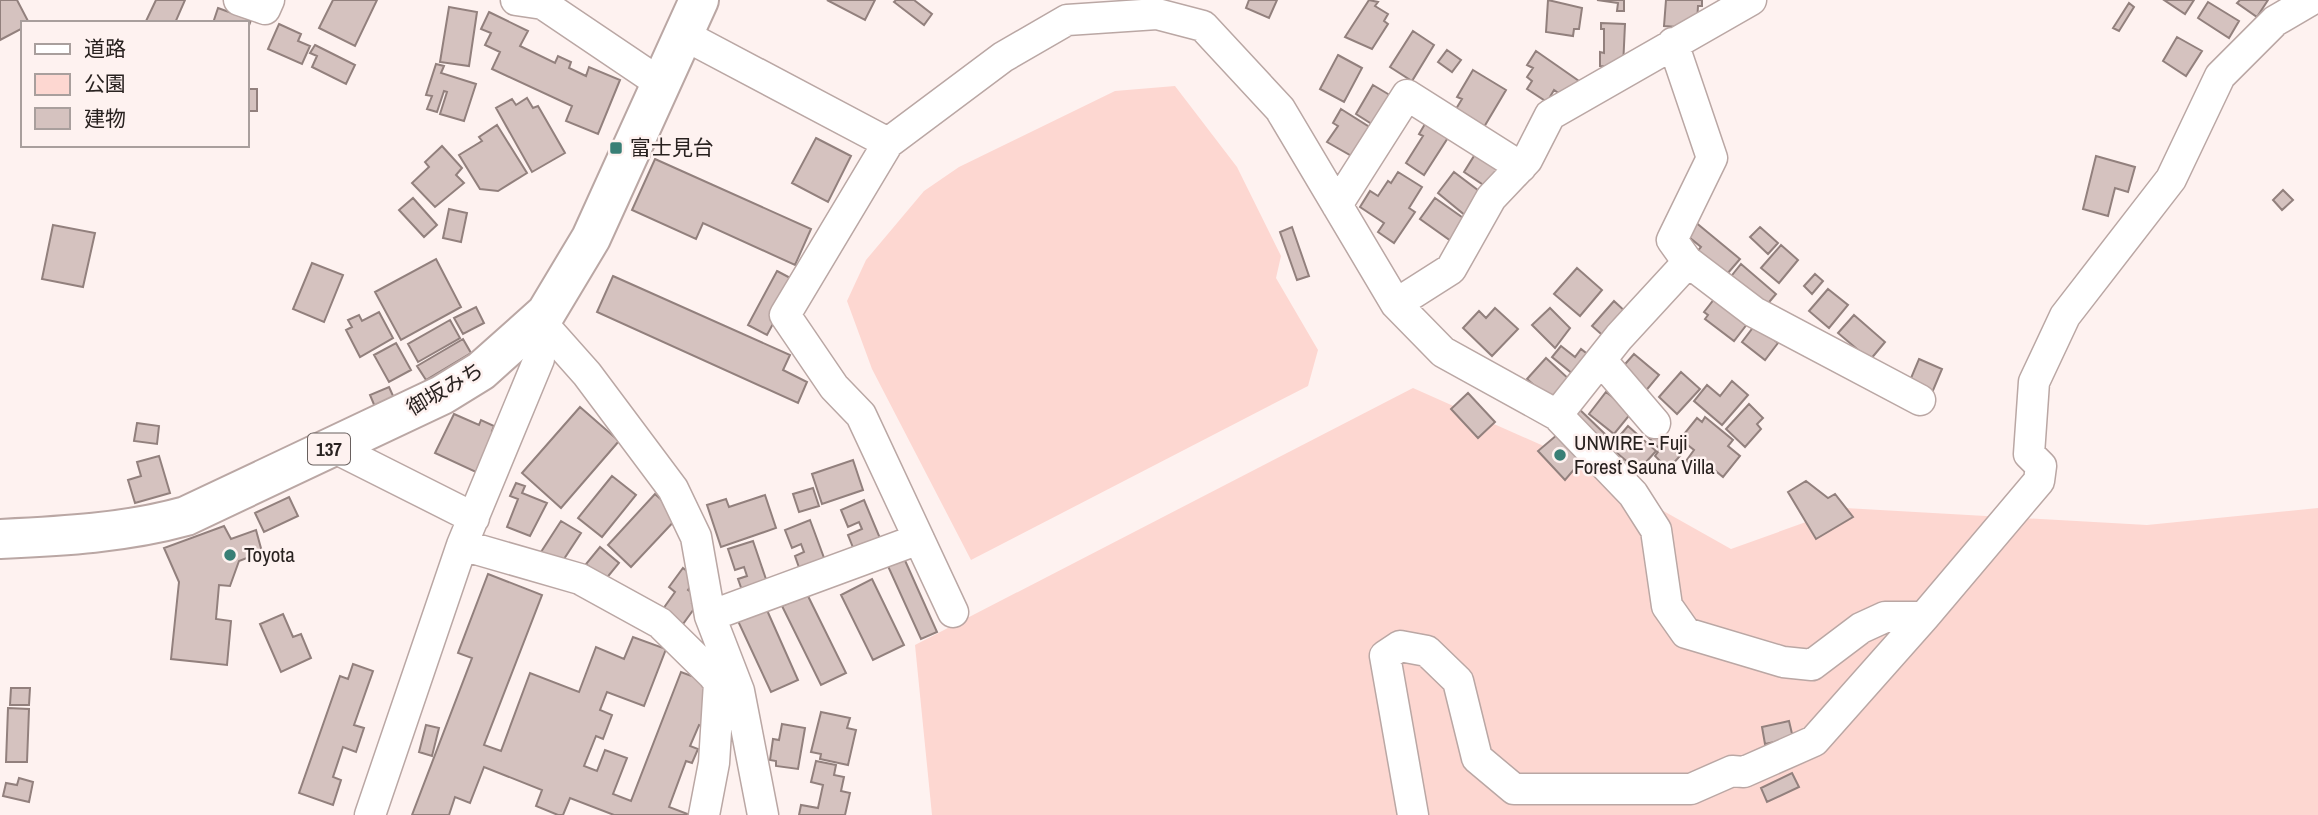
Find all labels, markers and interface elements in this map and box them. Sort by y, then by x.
legend [21,21,248,147]
text: 道路 [84,34,126,63]
text: 公園 [84,69,126,98]
text: 建物 [84,104,126,133]
place label: 富士見台 [630,133,714,162]
marker: 富士見台 [608,140,624,156]
street label: 御坂みち [401,355,488,422]
place label: UNWIRE - Fuji Forest Sauna Villa [1574,428,1715,481]
road number: 137 [308,433,350,464]
marker: UNWIRE - Fuji Forest Sauna Villa [1552,447,1568,463]
place label: Toyota [244,540,295,569]
marker: Toyota [222,547,238,563]

